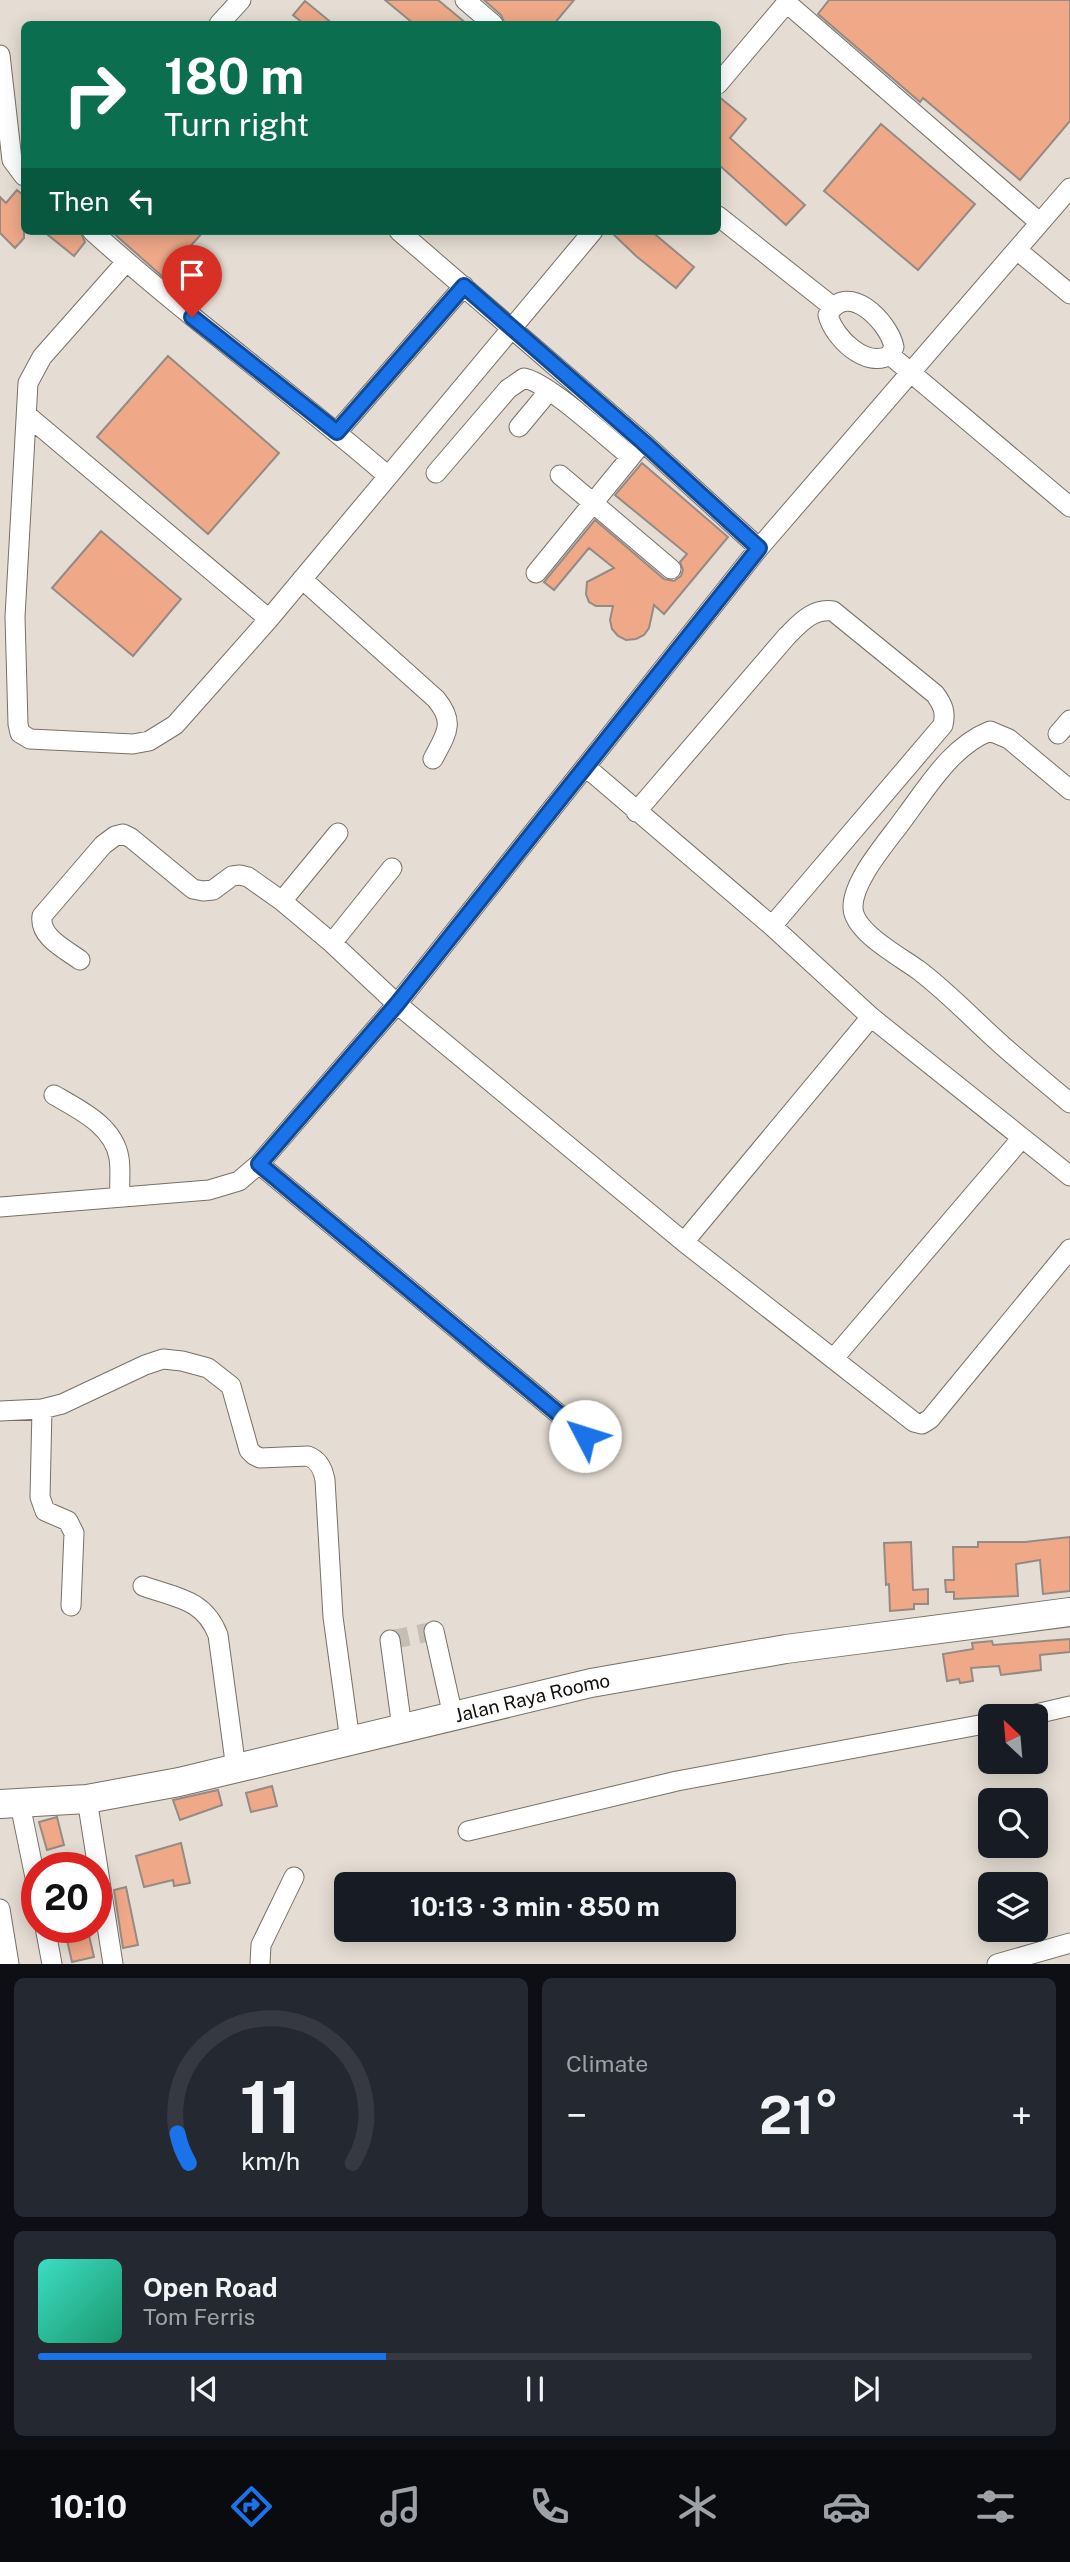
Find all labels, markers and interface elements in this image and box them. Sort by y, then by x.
text: 180 m [164,47,304,105]
icon: right [49,49,140,140]
text: Turn right [164,106,309,143]
icon: left [123,182,161,220]
text: Then [49,186,109,217]
pin [162,245,222,317]
icon: arrive [173,256,211,294]
position arrow [548,1399,622,1473]
street label: Jalan Raya Roomo [452,1669,612,1726]
north arrow [978,1704,1048,1774]
map controls [978,1704,1048,1942]
button: search [978,1788,1048,1858]
speed limit sign: 20 [21,1852,112,1943]
button: layers [978,1872,1048,1942]
text: 10:13 · 3 min · 850 m [410,1891,660,1922]
text: Climate [566,2050,648,2077]
text: 11 [240,2065,302,2150]
text: 21° [759,2085,839,2146]
text: − [566,2093,587,2138]
text: + [1011,2093,1032,2138]
text: km/h [242,2146,300,2176]
text: Open Road [143,2272,278,2303]
text: Tom Ferris [143,2303,255,2330]
icon: previous [185,2370,223,2408]
icon: pause [516,2370,554,2408]
icon: next [847,2370,885,2408]
icon: directions [227,2482,276,2531]
icon: music [376,2482,425,2531]
icon: phone [525,2482,574,2531]
icon: climate [673,2482,722,2531]
icon: car [822,2482,871,2531]
icon: filters [971,2482,1020,2531]
text: 10:10 [50,2488,127,2525]

